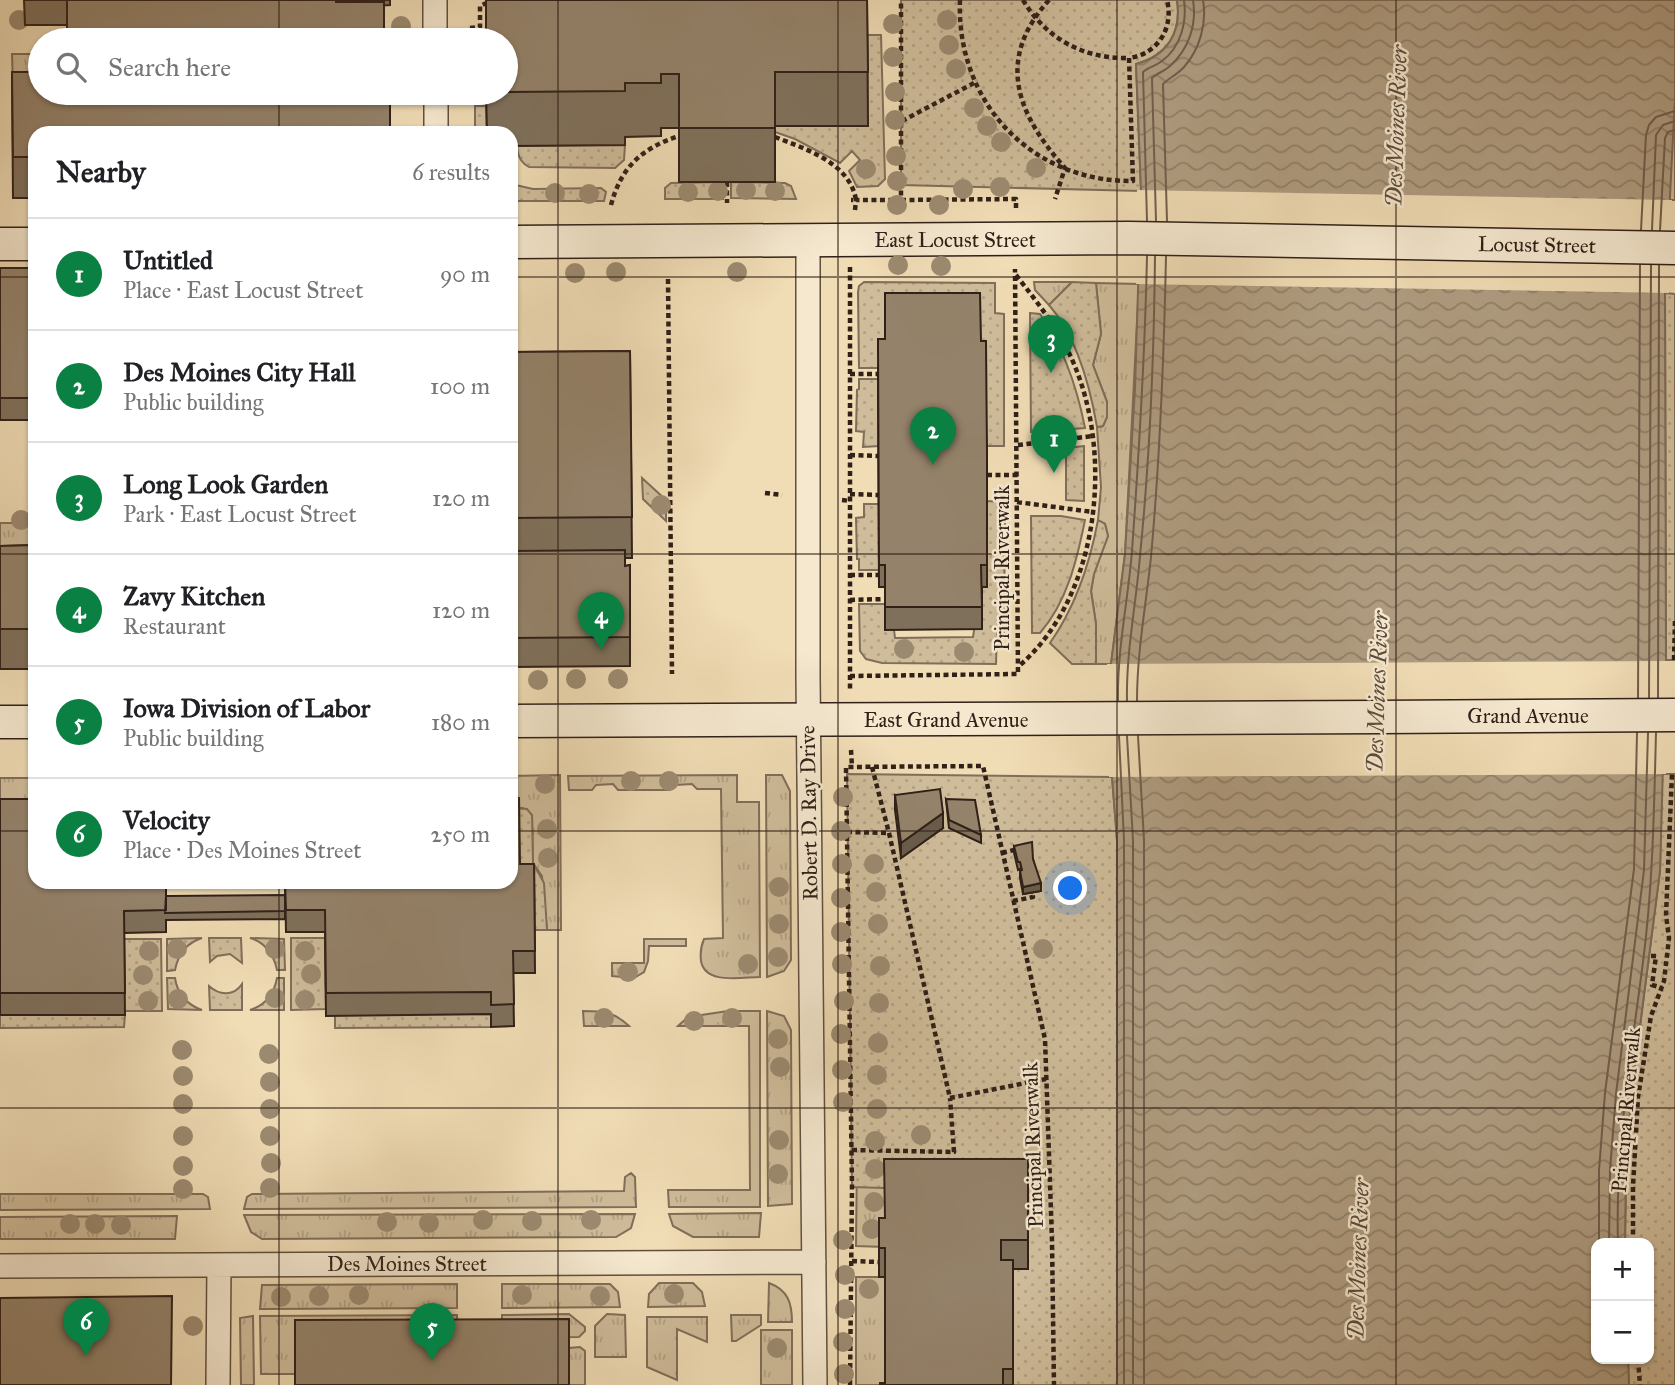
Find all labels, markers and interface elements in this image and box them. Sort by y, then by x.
search box [28,28,518,105]
water label: Des Moines River [1379,43,1413,207]
icon: search [52,48,90,86]
text: Search here [108,51,231,83]
text: Nearby [56,154,146,190]
text: 6 results [412,158,490,186]
street label: East Locust Street [874,227,1036,253]
street label: Locust Street [1478,231,1597,259]
text: Untitled [123,244,213,276]
text: 1 [74,260,84,288]
text: 90 m [440,260,490,288]
text: Place · East Locust Street [123,276,363,304]
pin: 3 [1028,315,1074,373]
text: Des Moines City Hall [123,356,356,388]
text: 2 [73,372,85,400]
text: 100 m [430,372,490,400]
text: Public building [123,388,263,416]
pin: 2 [910,407,956,465]
pin: 1 [1031,415,1077,473]
text: Long Look Garden [123,468,328,500]
text: 3 [74,484,84,512]
text: 120 m [432,484,490,512]
street label: Principal Riverwalk [989,485,1015,651]
text: Park · East Locust Street [123,500,357,528]
text: Zavy Kitchen [123,580,265,612]
pin: 4 [578,592,624,650]
text: 4 [73,596,85,624]
text: 120 m [432,596,490,624]
water label: Des Moines River [1360,609,1394,773]
text: Restaurant [123,612,226,640]
text: Iowa Division of Labor [123,692,370,724]
street label: Grand Avenue [1467,703,1589,729]
street label: East Grand Avenue [863,707,1029,733]
text: 5 [74,708,84,736]
text: 180 m [431,708,490,736]
text: Public building [123,724,263,752]
street label: Robert D. Ray Drive [794,725,824,901]
text: Velocity [123,804,210,836]
text: 6 [73,820,85,848]
text: 250 m [430,820,490,848]
text: Place · Des Moines Street [123,836,361,864]
your location [1053,871,1087,905]
street label: Principal Riverwalk [1606,1026,1646,1194]
street label: Principal Riverwalk [1017,1061,1049,1228]
water label: Des Moines River [1341,1176,1375,1340]
map controls [1591,1238,1654,1364]
button: + [1591,1238,1654,1301]
street label: Des Moines Street [327,1251,487,1277]
pin: 6 [63,1298,109,1356]
button: − [1591,1301,1654,1364]
pin: 5 [409,1303,455,1361]

